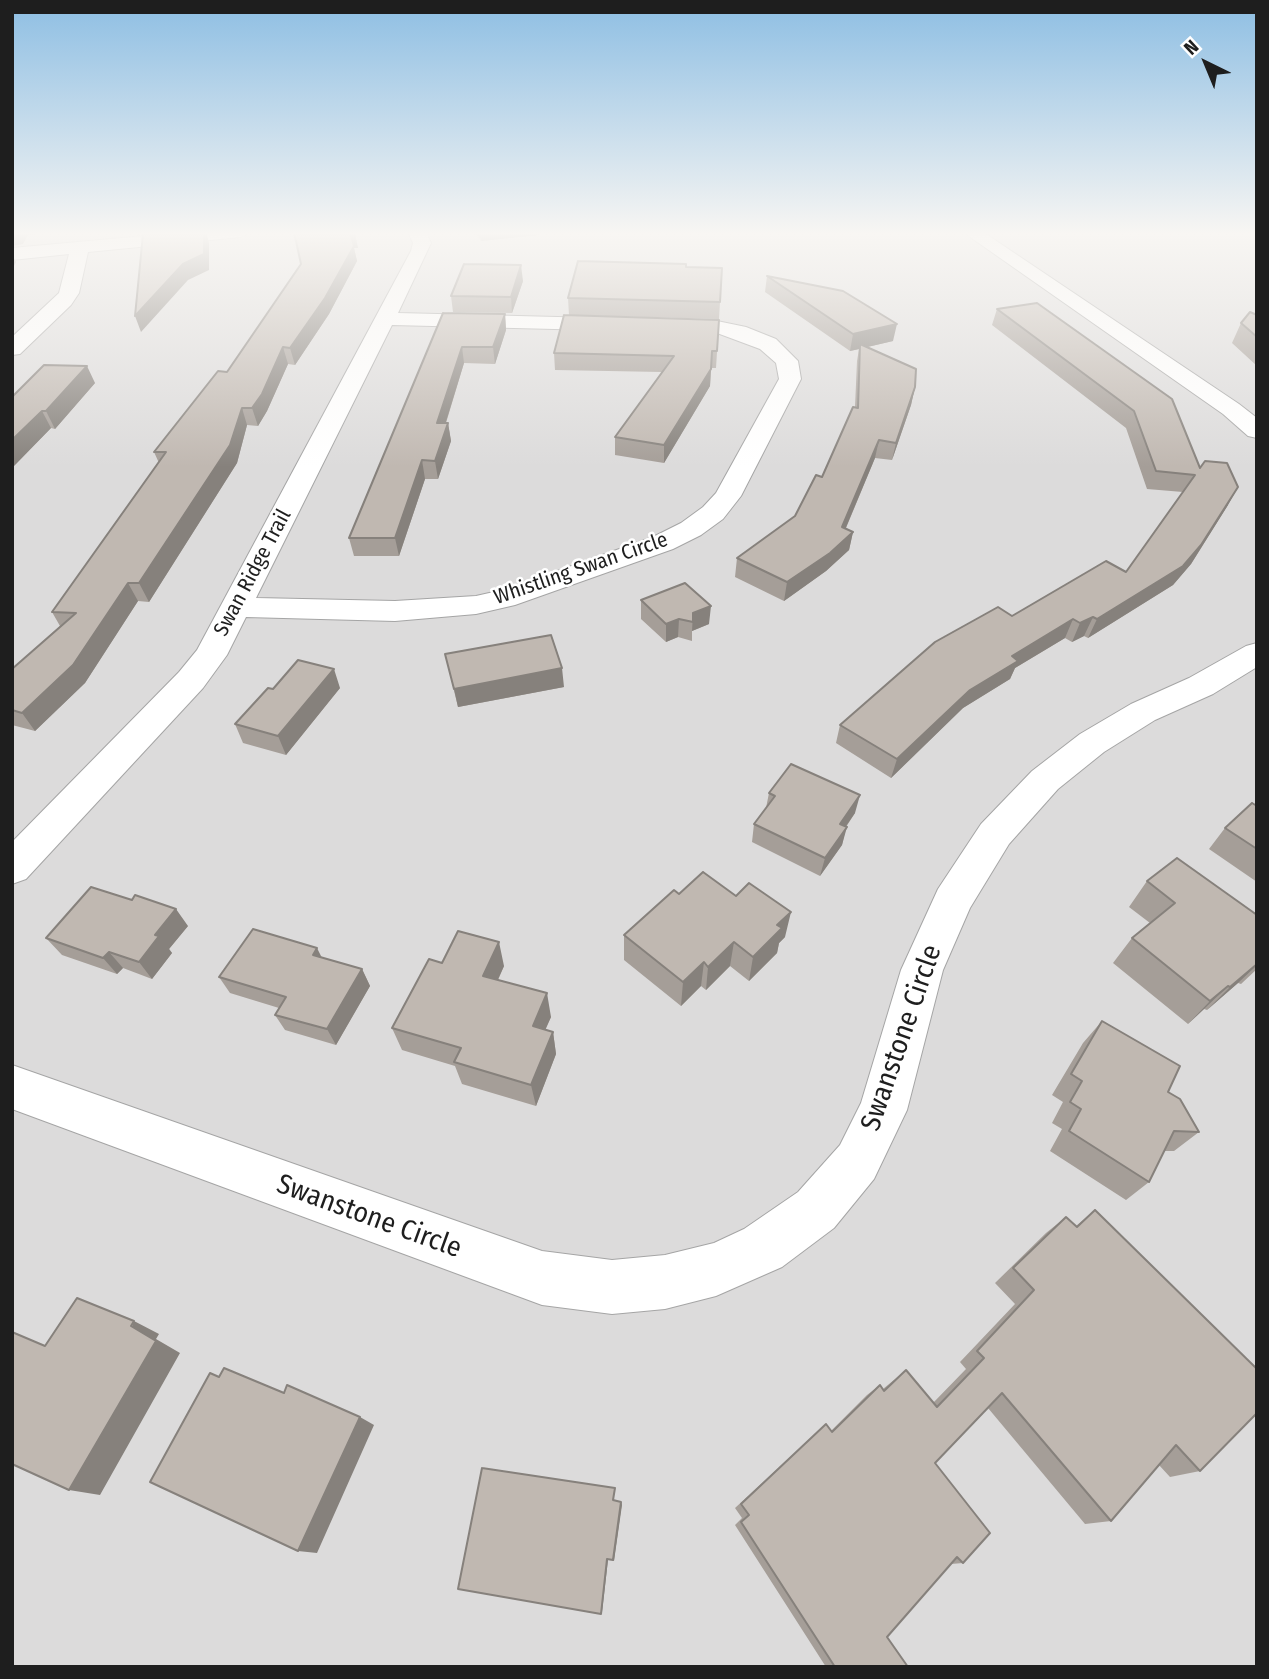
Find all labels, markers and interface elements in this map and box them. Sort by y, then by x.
north arrow [1171,28,1241,98]
text: N [1179,35,1203,60]
street label: Swan Ridge Trail [209,505,297,641]
street label: Whistling Swan Circle [491,527,671,611]
street label: Swanstone Circle [854,941,950,1135]
street label: Swanstone Circle [272,1168,466,1266]

